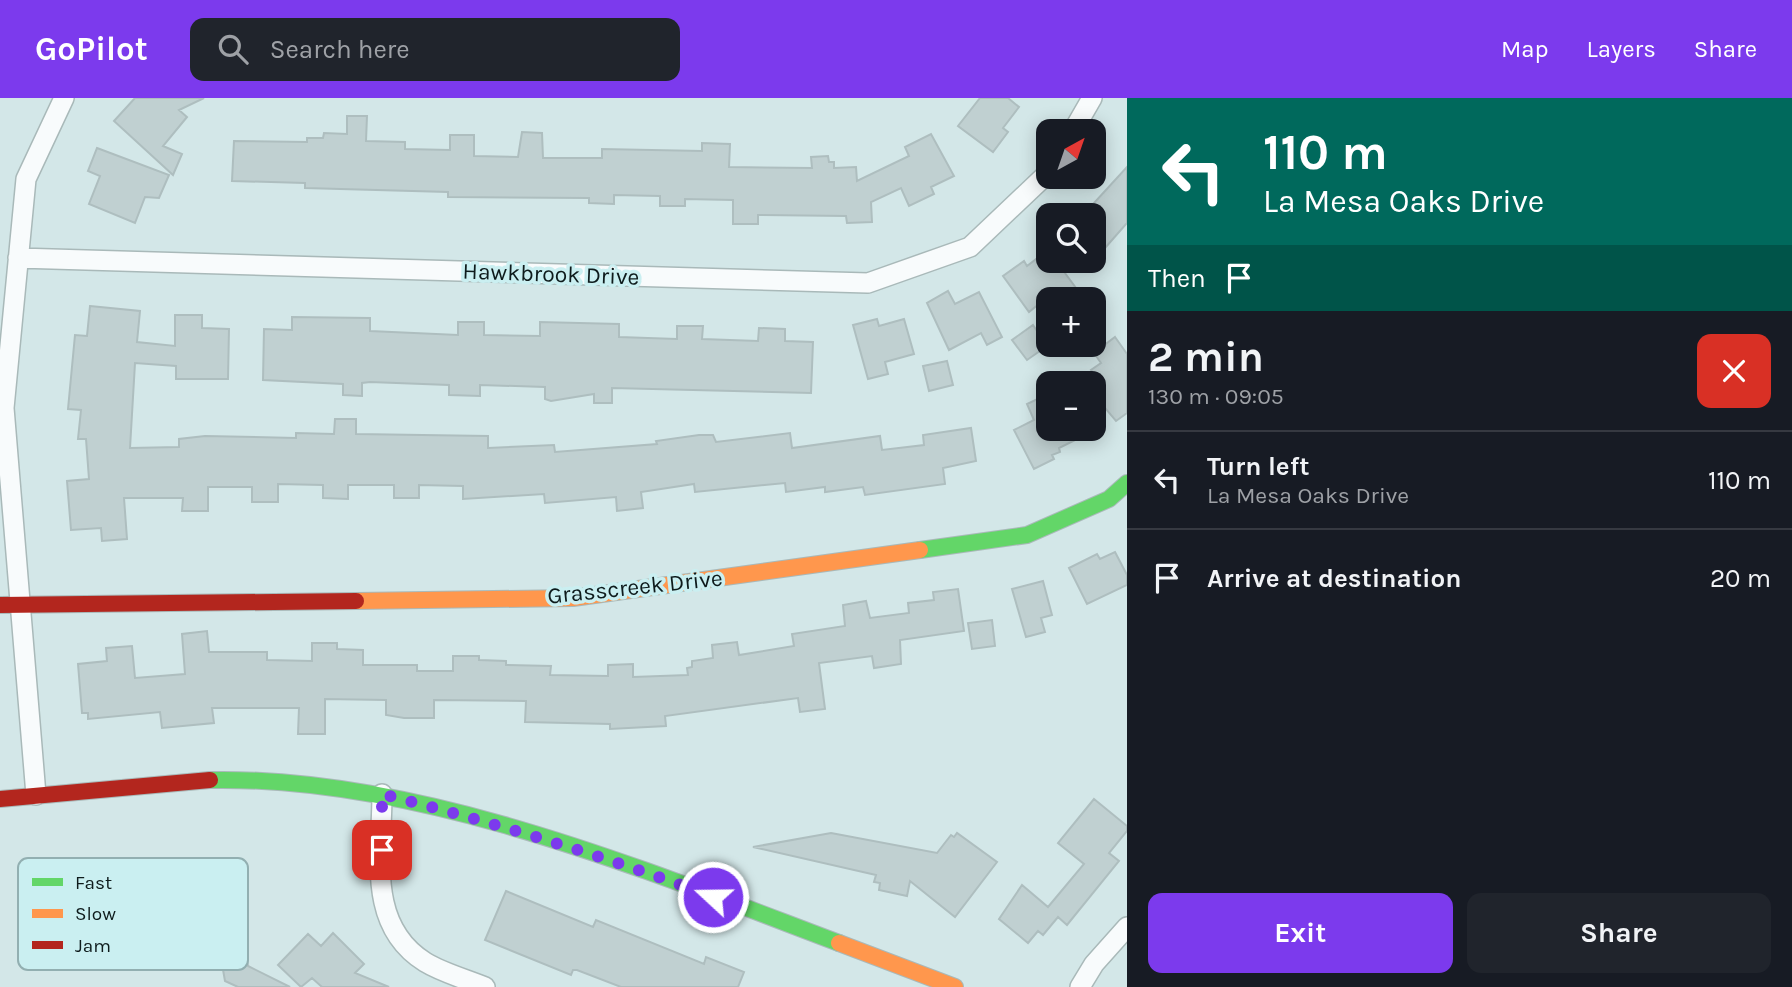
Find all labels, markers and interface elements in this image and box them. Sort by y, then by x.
search box [190,18,680,81]
text: GoPilot [35,30,148,68]
icon: search [214,30,252,68]
text: Search here [270,34,410,65]
text: Map [1501,35,1549,63]
text: Layers [1587,35,1656,63]
text: Share [1694,35,1757,63]
north arrow [1036,119,1106,189]
map controls [1036,119,1106,441]
text: 110 m [1263,124,1388,181]
icon: left [1148,126,1239,217]
text: La Mesa Oaks Drive [1263,183,1544,220]
button: search [1036,203,1106,273]
street label: Hawkbrook Drive [462,257,640,291]
icon: arrive [1220,259,1258,297]
text: Then [1148,263,1206,294]
button: + [1036,287,1106,357]
text: 2 min [1148,332,1264,382]
button: close [1697,334,1771,408]
button: − [1036,371,1106,441]
text: 130 m · 09:05 [1148,383,1284,410]
text: Turn left [1207,451,1309,482]
icon: left [1148,461,1186,499]
text: 110 m [1708,465,1771,496]
text: La Mesa Oaks Drive [1207,482,1409,509]
icon: arrive [1148,559,1186,597]
text: Arrive at destination [1207,563,1461,594]
text: 20 m [1710,563,1771,594]
street label: Grasscreek Drive [546,564,724,610]
pin [352,820,412,880]
icon: arrive [363,831,401,869]
legend [18,858,248,970]
position arrow [676,860,750,934]
text: Fast [75,872,112,894]
button: Exit [1148,893,1453,973]
button: Share [1467,893,1771,973]
text: Slow [75,903,116,925]
text: Jam [75,935,111,957]

